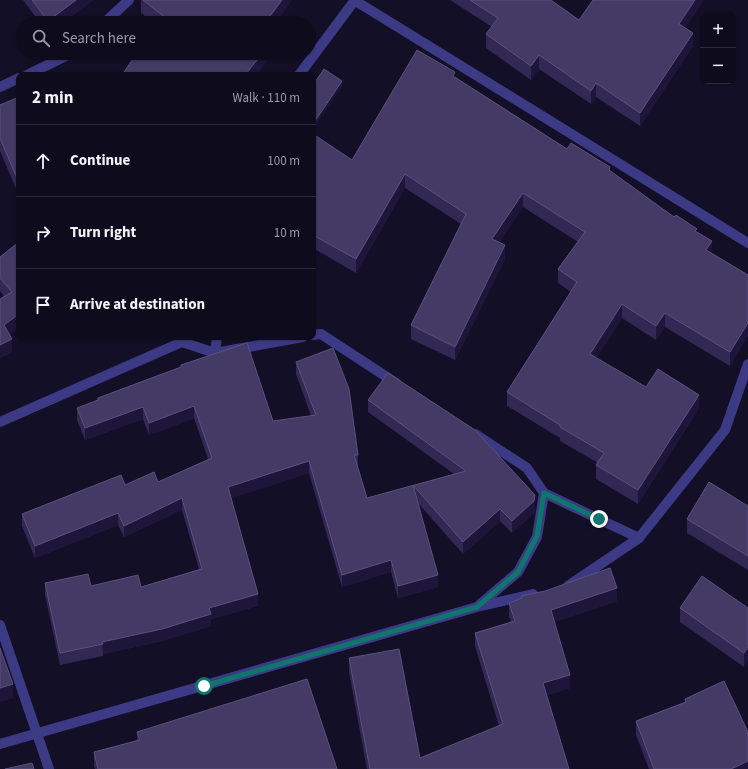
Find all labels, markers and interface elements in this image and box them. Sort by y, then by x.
map controls [700,12,736,84]
button: + [700,12,736,48]
search box [16,16,316,60]
icon: search [30,27,52,49]
text: Search here [62,28,136,49]
button: − [700,48,736,84]
text: 2 min [32,86,73,110]
text: Walk · 110 m [232,89,300,107]
icon: ahead [32,150,54,172]
text: Continue [70,150,130,171]
text: 100 m [267,152,300,170]
icon: right [32,222,54,244]
text: Turn right [70,222,136,243]
text: 10 m [274,224,300,242]
icon: arrive [32,294,54,316]
text: Arrive at destination [70,294,205,315]
route end [590,510,608,528]
route start [195,677,213,695]

